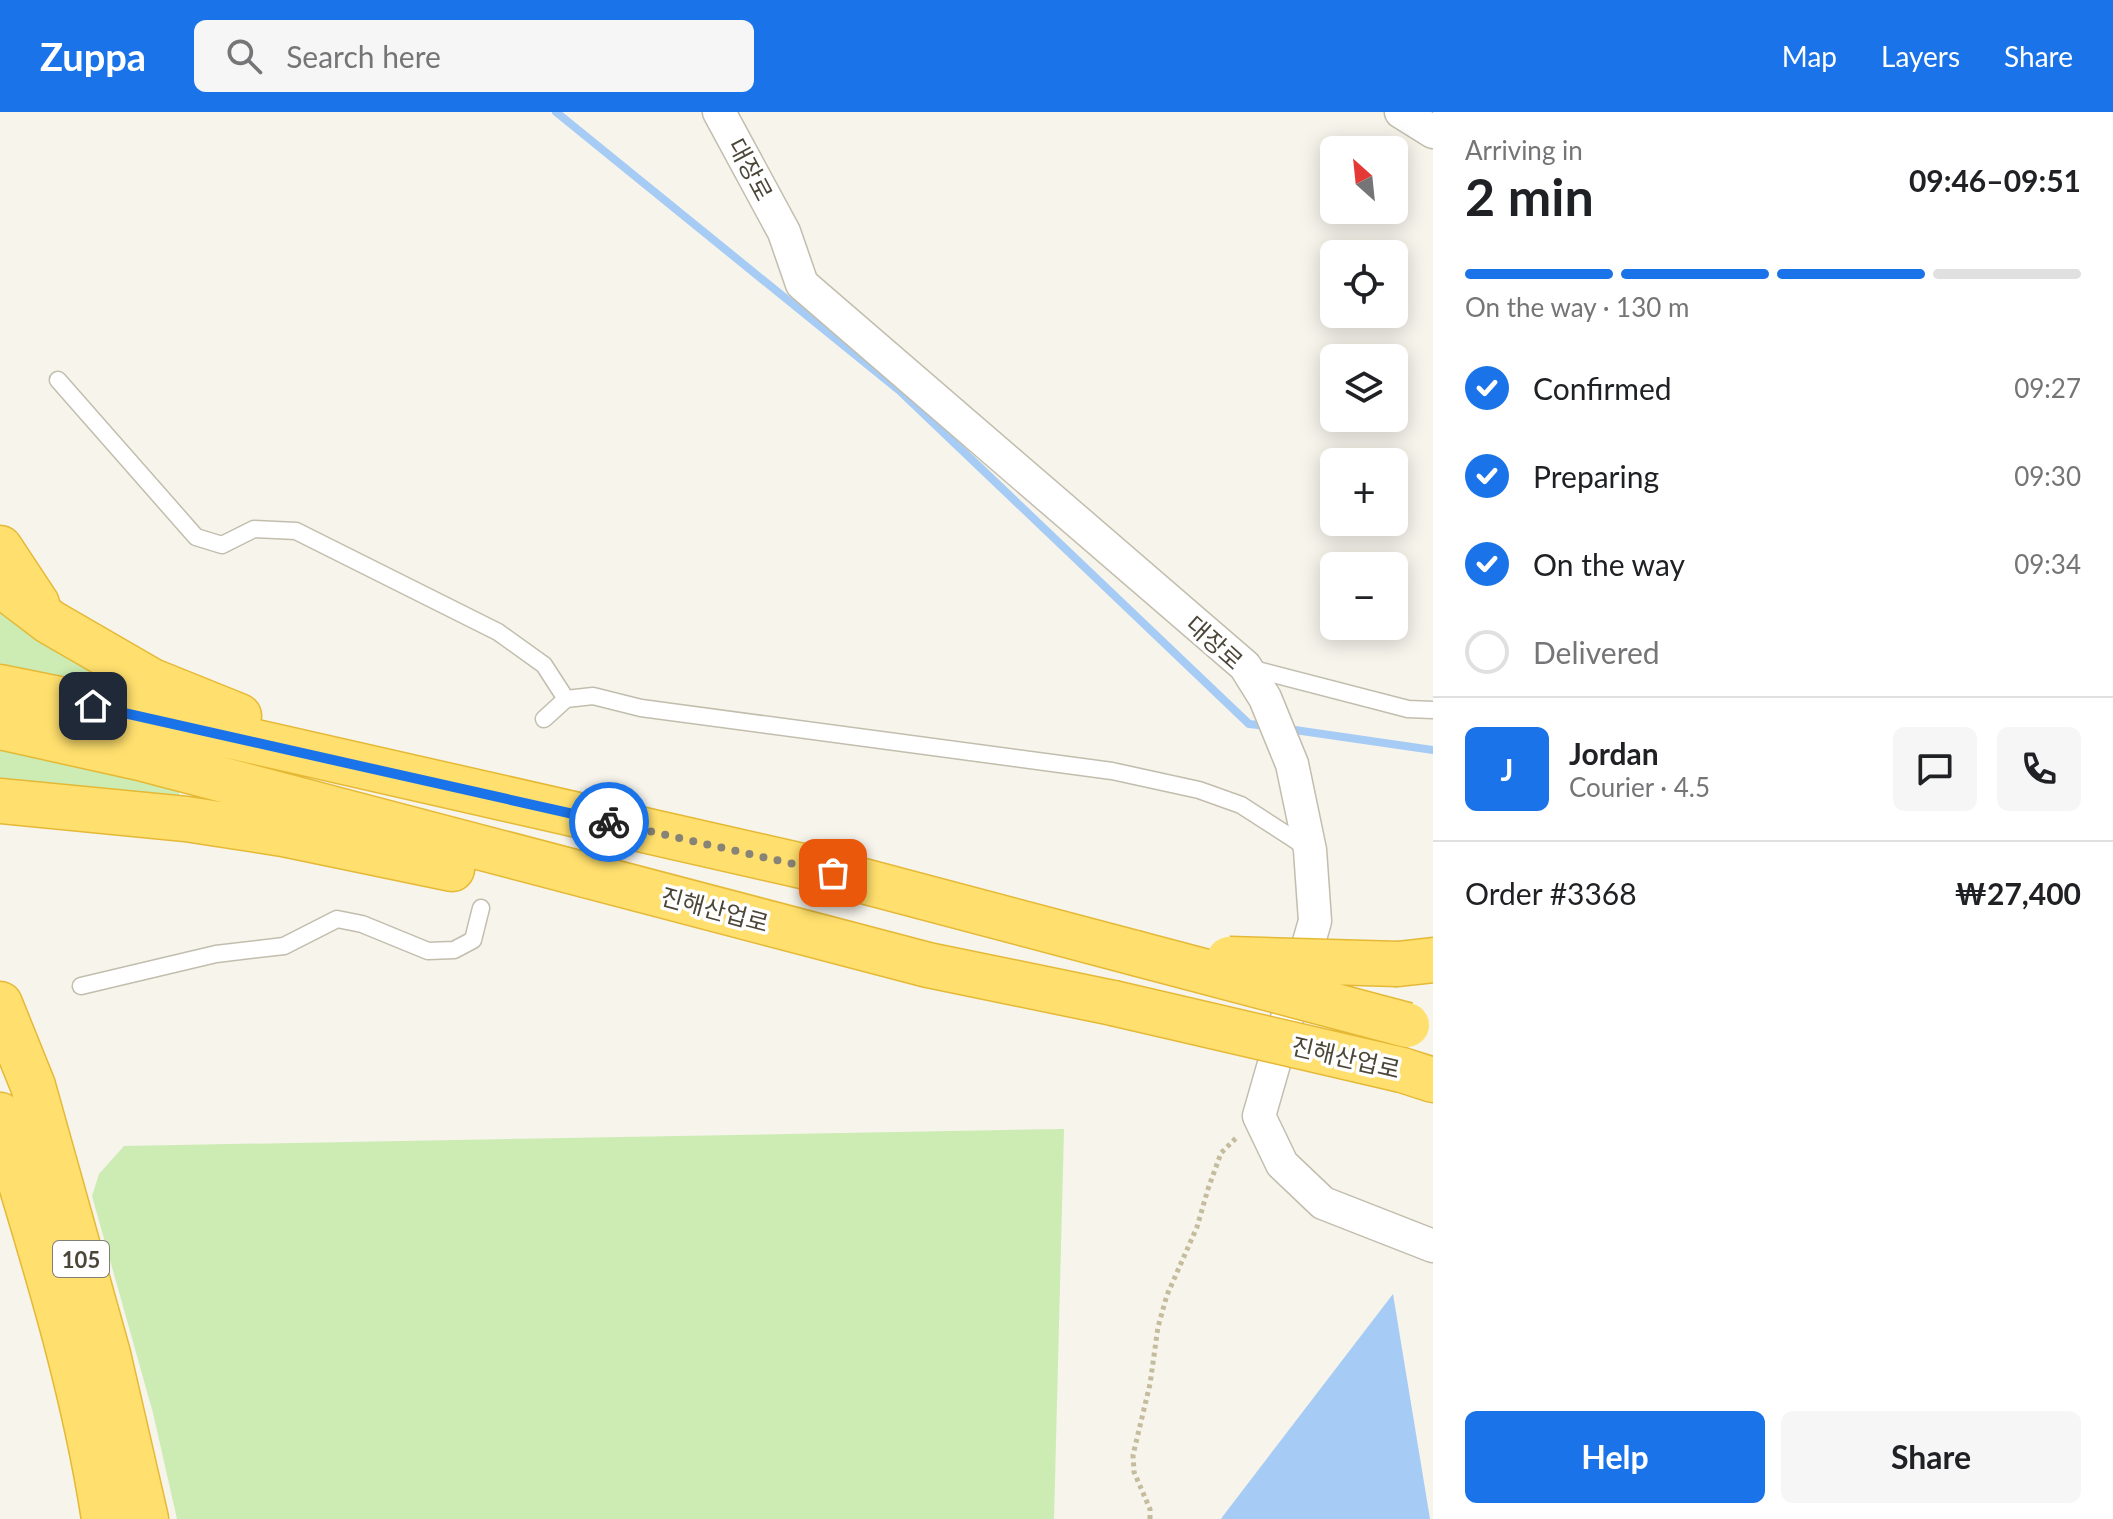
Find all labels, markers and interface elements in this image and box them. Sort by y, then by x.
search box [194,20,754,92]
text: Zuppa [40,33,146,79]
icon: search [222,34,266,78]
text: Search here [286,38,441,74]
text: Map [1782,39,1837,73]
text: Layers [1881,39,1960,73]
text: Share [2004,39,2073,73]
street label: 대장로 [723,133,779,205]
text: Arriving in [1465,134,1583,166]
north arrow [1320,136,1408,224]
map controls [1320,136,1408,640]
text: 09:46–09:51 [1909,162,2081,198]
text: 2 min [1465,165,1594,227]
button: locate [1320,240,1408,328]
text: On the way · 130 m [1465,291,1689,323]
button: layers [1320,344,1408,432]
icon: check [1465,366,1509,410]
text: Confirmed [1533,370,1672,406]
text: 09:27 [2014,372,2081,404]
button: + [1320,448,1408,536]
icon: check [1465,454,1509,498]
text: Preparing [1533,458,1659,494]
text: 09:30 [2014,460,2081,492]
icon: check [1465,542,1509,586]
text: On the way [1533,546,1685,582]
text: 09:34 [2014,548,2081,580]
button: − [1320,552,1408,640]
street label: 대장로 [1181,609,1249,675]
text: Delivered [1533,634,1660,670]
pin [59,672,127,740]
icon: home [71,684,115,728]
button: chat [1893,727,1977,811]
button: phone [1997,727,2081,811]
text: Jordan [1569,735,1659,771]
text: J [1501,751,1513,787]
text: Courier · 4.5 [1569,771,1710,803]
courier [569,782,649,862]
icon: bike [587,800,631,844]
pin [799,839,867,907]
icon: bag [811,851,855,895]
text: Order #3368 [1465,875,1637,911]
text: ₩27,400 [1955,875,2081,911]
street label: 진해산업로 [658,881,772,937]
street label: 진해산업로 [1289,1030,1403,1084]
road number: 105 [53,1241,109,1277]
button: Help [1465,1411,1765,1503]
button: Share [1781,1411,2081,1503]

